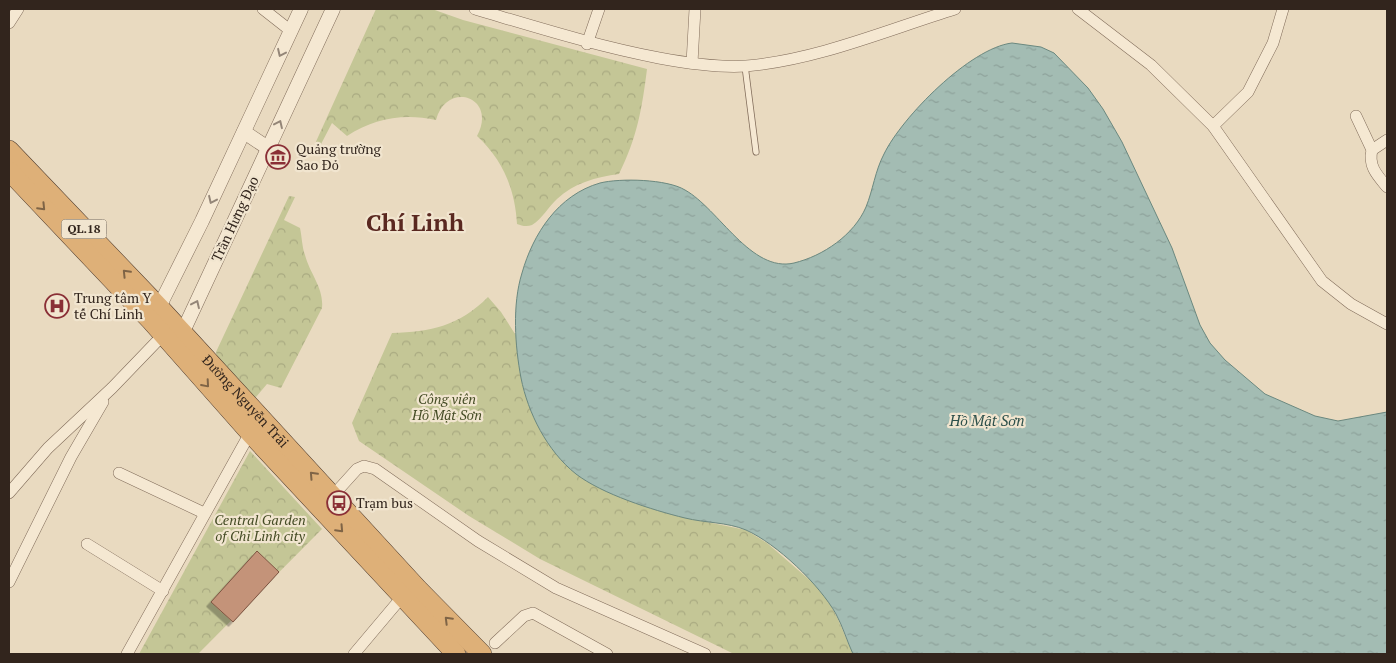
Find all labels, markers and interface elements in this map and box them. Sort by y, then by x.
one-way arrow [277,48,287,57]
one-way arrow [273,120,283,129]
place label: Quảng trường Sao Đỏ [296,139,382,174]
museum icon: Quảng trường Sao Đỏ [265,144,291,170]
street label: Trần Hưng Đạo [206,173,263,265]
one-way arrow [207,195,218,204]
one-way arrow [36,201,45,210]
district label: Chí Linh [366,206,465,238]
road number: QL.18 [62,220,106,238]
one-way arrow [123,270,132,279]
place label: Trung tâm Y tế Chí Linh [74,288,152,323]
hospital icon: Trung tâm Y tế Chí Linh [44,293,70,319]
one-way arrow [190,300,201,309]
street label: Đường Nguyễn Trãi [198,350,293,451]
one-way arrow [201,378,210,387]
park label: Công viên Hồ Mật Sơn [411,389,482,424]
water label: Hồ Mật Sơn [948,410,1025,430]
one-way arrow [310,472,319,481]
bus stop icon: Trạm bus [326,490,352,516]
place label: Trạm bus [356,493,413,512]
park label: Central Garden of Chi Linh city [214,510,306,545]
one-way arrow [334,524,343,533]
one-way arrow [444,616,453,625]

